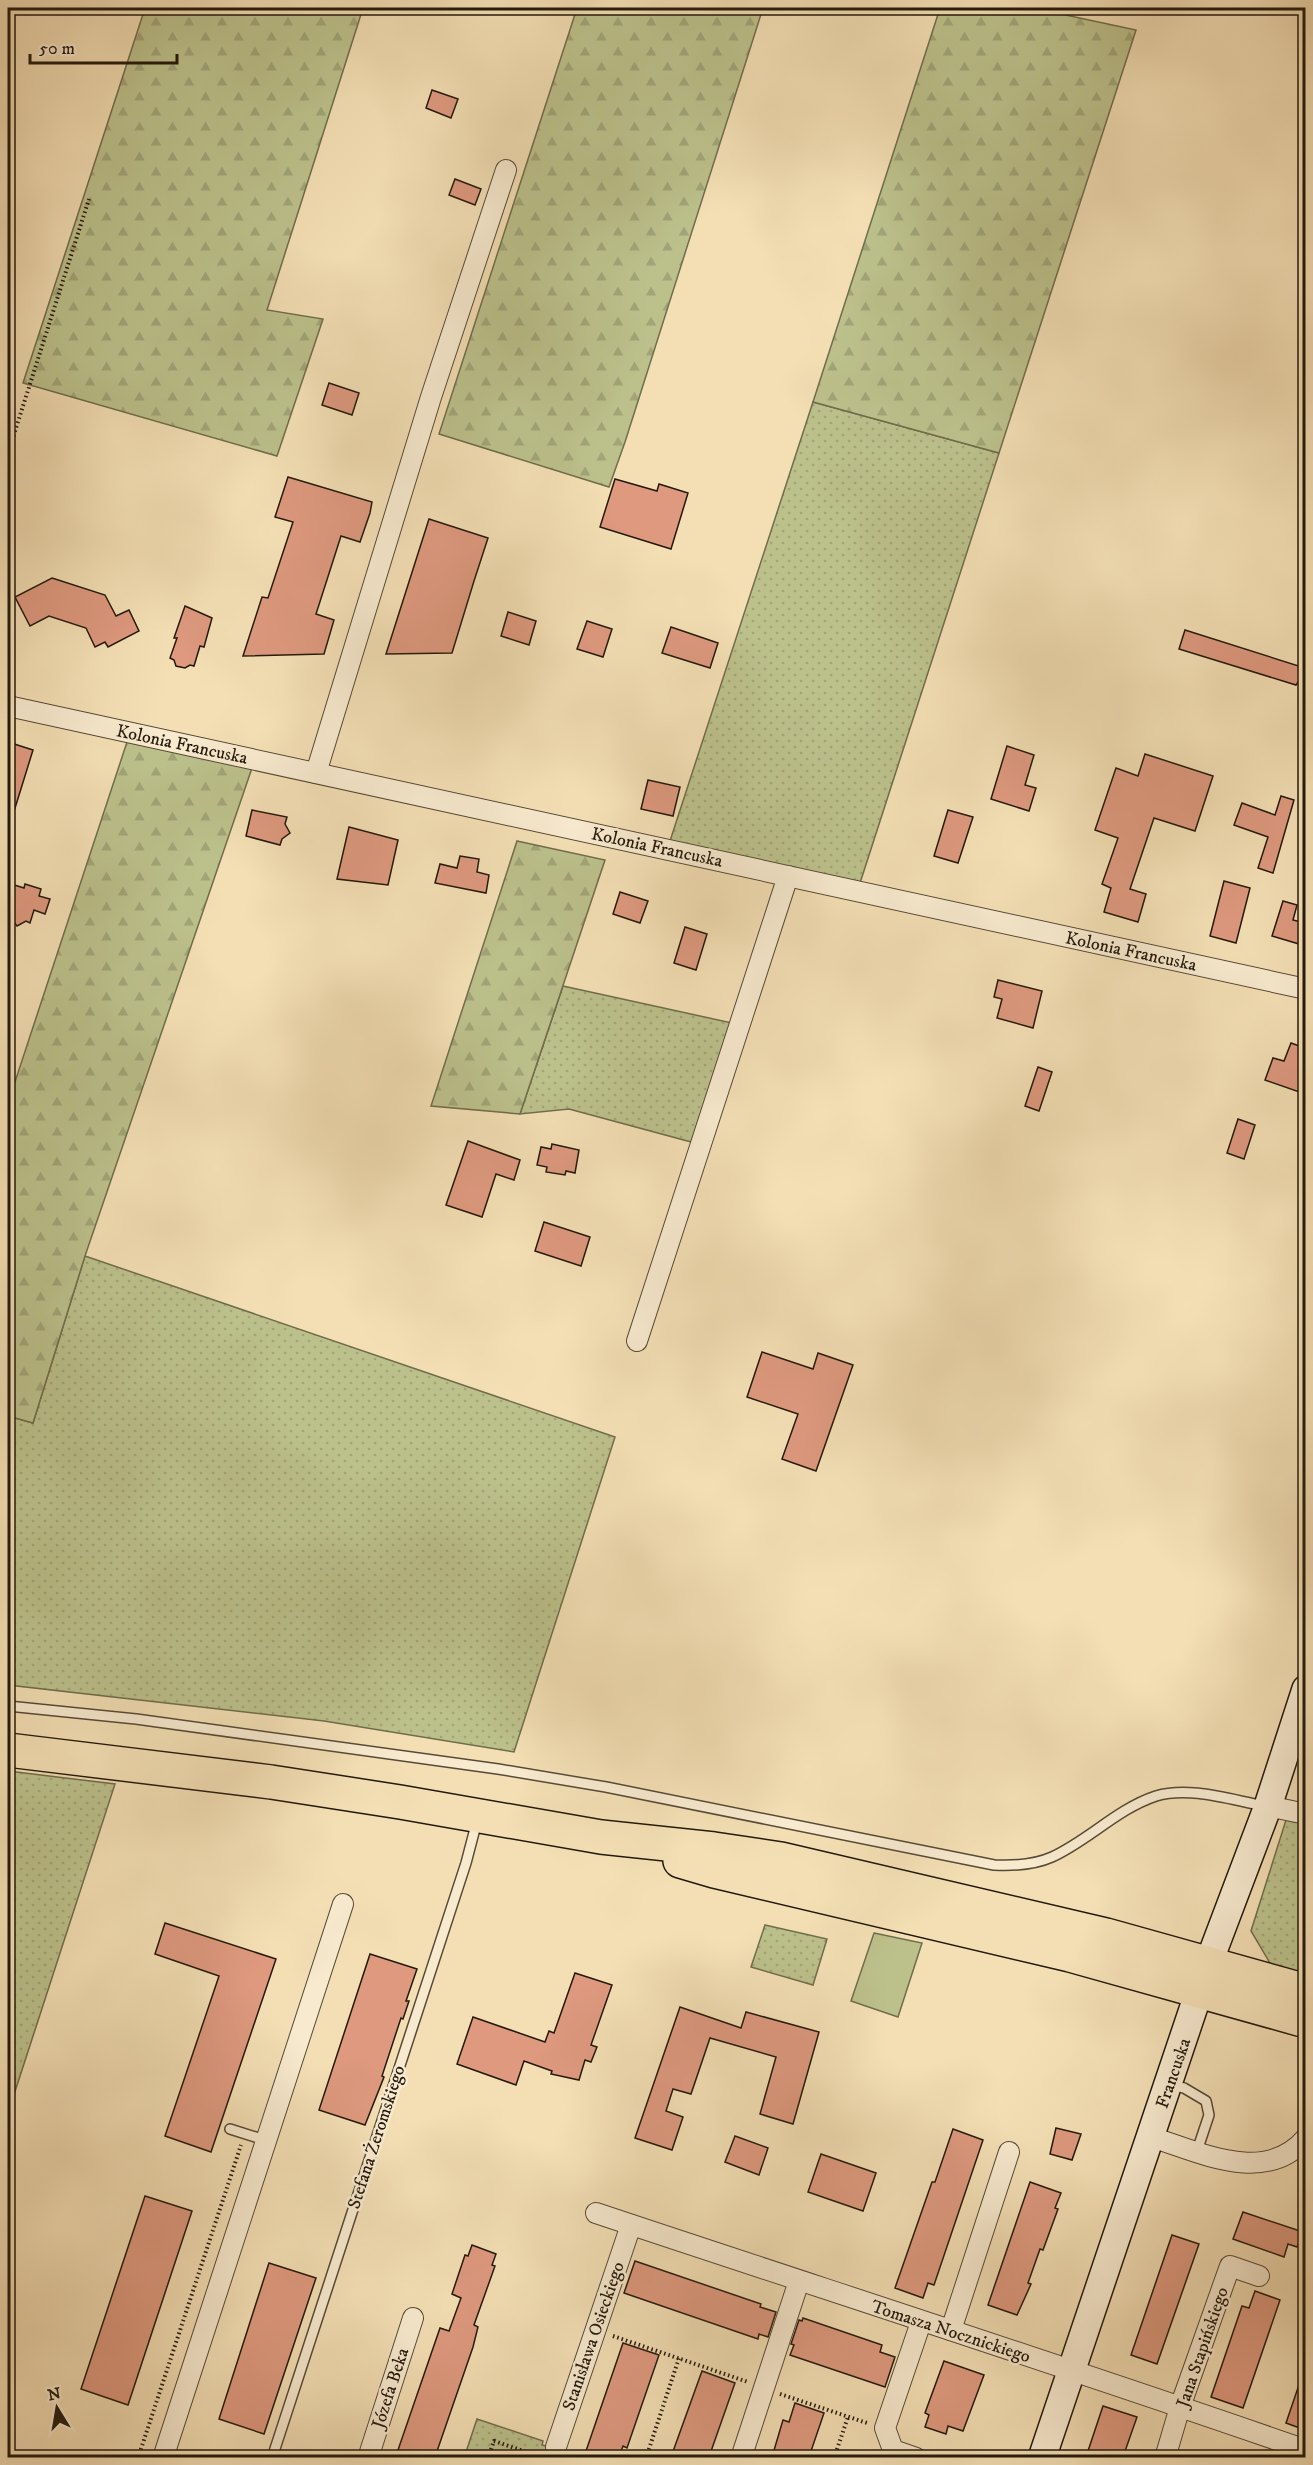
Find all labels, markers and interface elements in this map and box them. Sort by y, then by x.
scale bar [30,27,177,65]
text: 50 m [39,38,75,60]
street label: Kolonia Francuska [114,720,250,770]
street label: Kolonia Francuska [589,823,725,873]
street label: Kolonia Francuska [1063,927,1199,977]
street label: Francuska [1152,2035,1196,2111]
street label: Stefana Żeromskiego [343,2063,411,2212]
street label: Stanisława Osieckiego [558,2259,630,2414]
street label: Jana Stapińskiego [1171,2284,1234,2412]
street label: Tomasza Nocznickiego [868,2296,1033,2368]
street label: Józefa Beka [367,2345,414,2433]
north arrow [27,2378,87,2438]
text: N [46,2383,63,2405]

